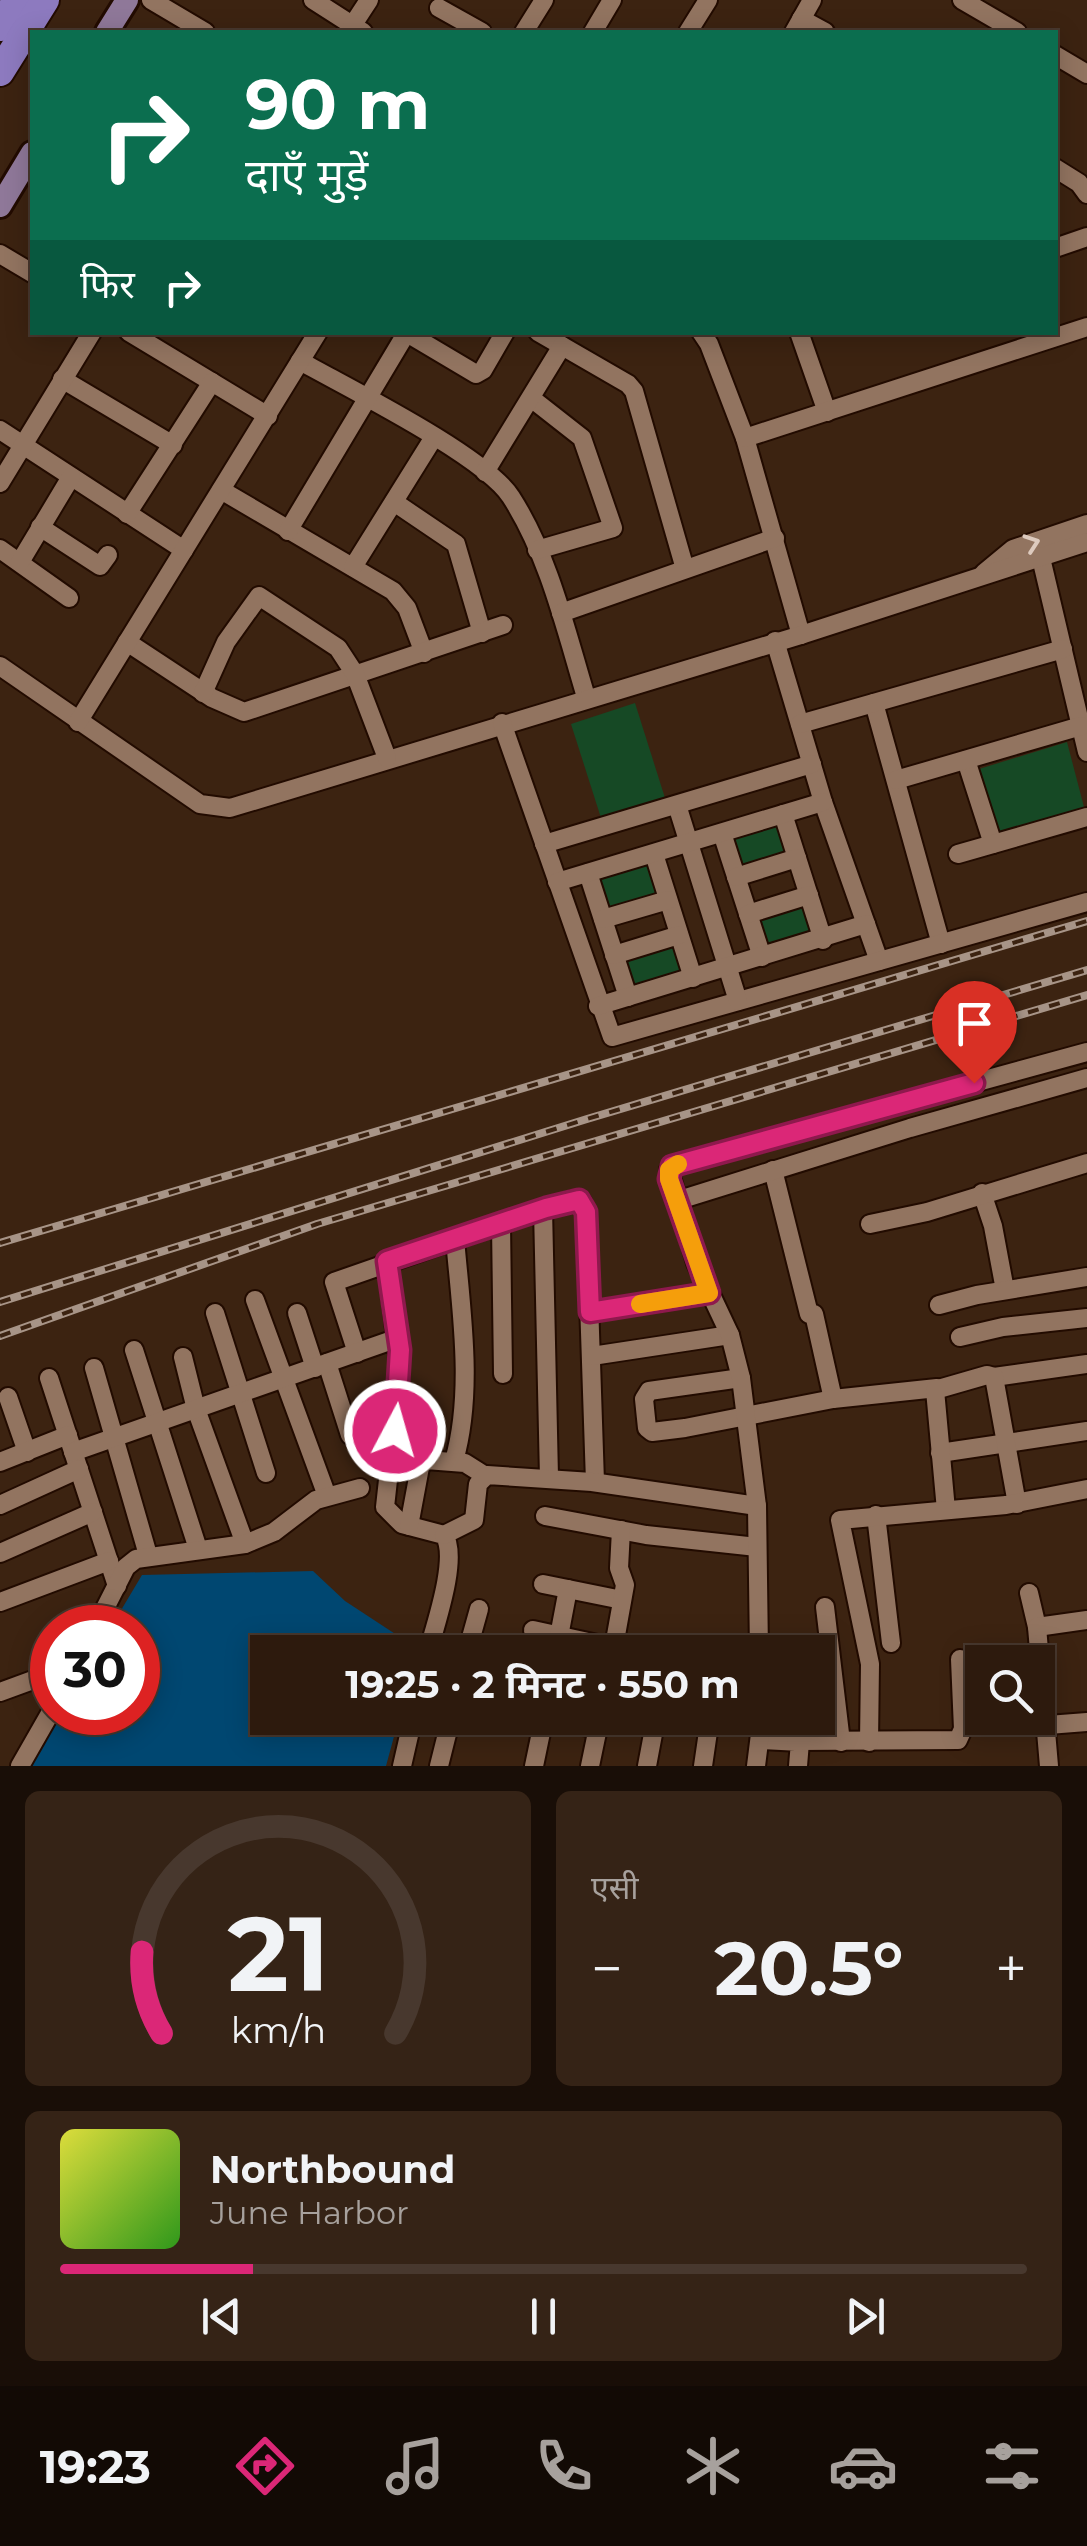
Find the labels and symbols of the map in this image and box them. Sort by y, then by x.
one-way arrow [1023,534,1040,555]
pin [932,981,1017,1084]
position arrow [343,1379,447,1483]
speed limit sign: 30 [30,1605,160,1735]

